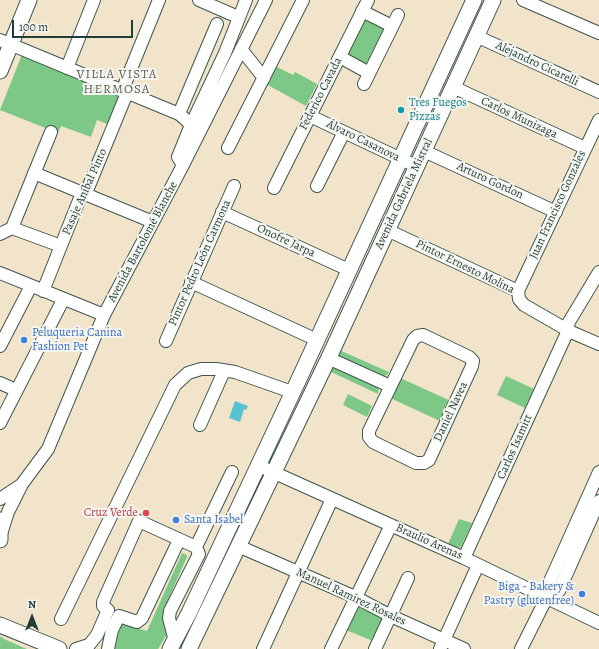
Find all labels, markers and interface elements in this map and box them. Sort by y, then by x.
scale bar [14,12,135,38]
text: 100 m [19,19,48,35]
street label: Alejandro Cicarelli [493,38,581,90]
street label: Federico Cavada [296,55,346,133]
district label: VILLA VISTA HERMOSA [77,67,157,98]
street label: Carlos Munizaga [478,94,560,142]
place label: Tres Fuegos Pizzas [409,96,467,124]
marker: Tres Fuegos Pizzas [396,105,406,115]
street label: Álvaro Casanova [324,117,402,165]
street label: Avenida Gabriela Mistral [372,136,436,252]
street label: Pasaje Aníbal Pinto [59,146,111,238]
street label: Juan Francisco Gonzales [526,148,590,262]
street label: Arturo Gordon [454,159,526,203]
street label: Avenida Bartolomé Blanche [105,179,181,305]
street label: Pintor Pedro León Carmona [166,198,234,328]
street label: Onofre Jarpa [255,221,317,261]
street label: Pintor Ernesto Molina [413,237,517,297]
place label: Peluqueria Canina Fashion Pet [32,326,122,354]
marker: Peluqueria Canina Fashion Pet [19,335,29,345]
street label: Daniel Navea [431,380,471,444]
street label: Carlos Isamitt [494,412,536,482]
place label: Cruz Verde [84,506,138,520]
marker: Cruz Verde [141,508,151,518]
place label: Santa Isabel [184,513,243,527]
marker: Santa Isabel [171,515,181,525]
street label: Braulio Arenas [393,521,465,563]
street label: Manuel Ramírez Rosales [294,565,408,629]
place label: Biga - Bakery & Pastry (glutenfree) [484,580,574,608]
marker: Biga - Bakery & Pastry (glutenfree) [577,589,587,599]
north arrow [12,597,52,637]
text: N [28,597,36,612]

